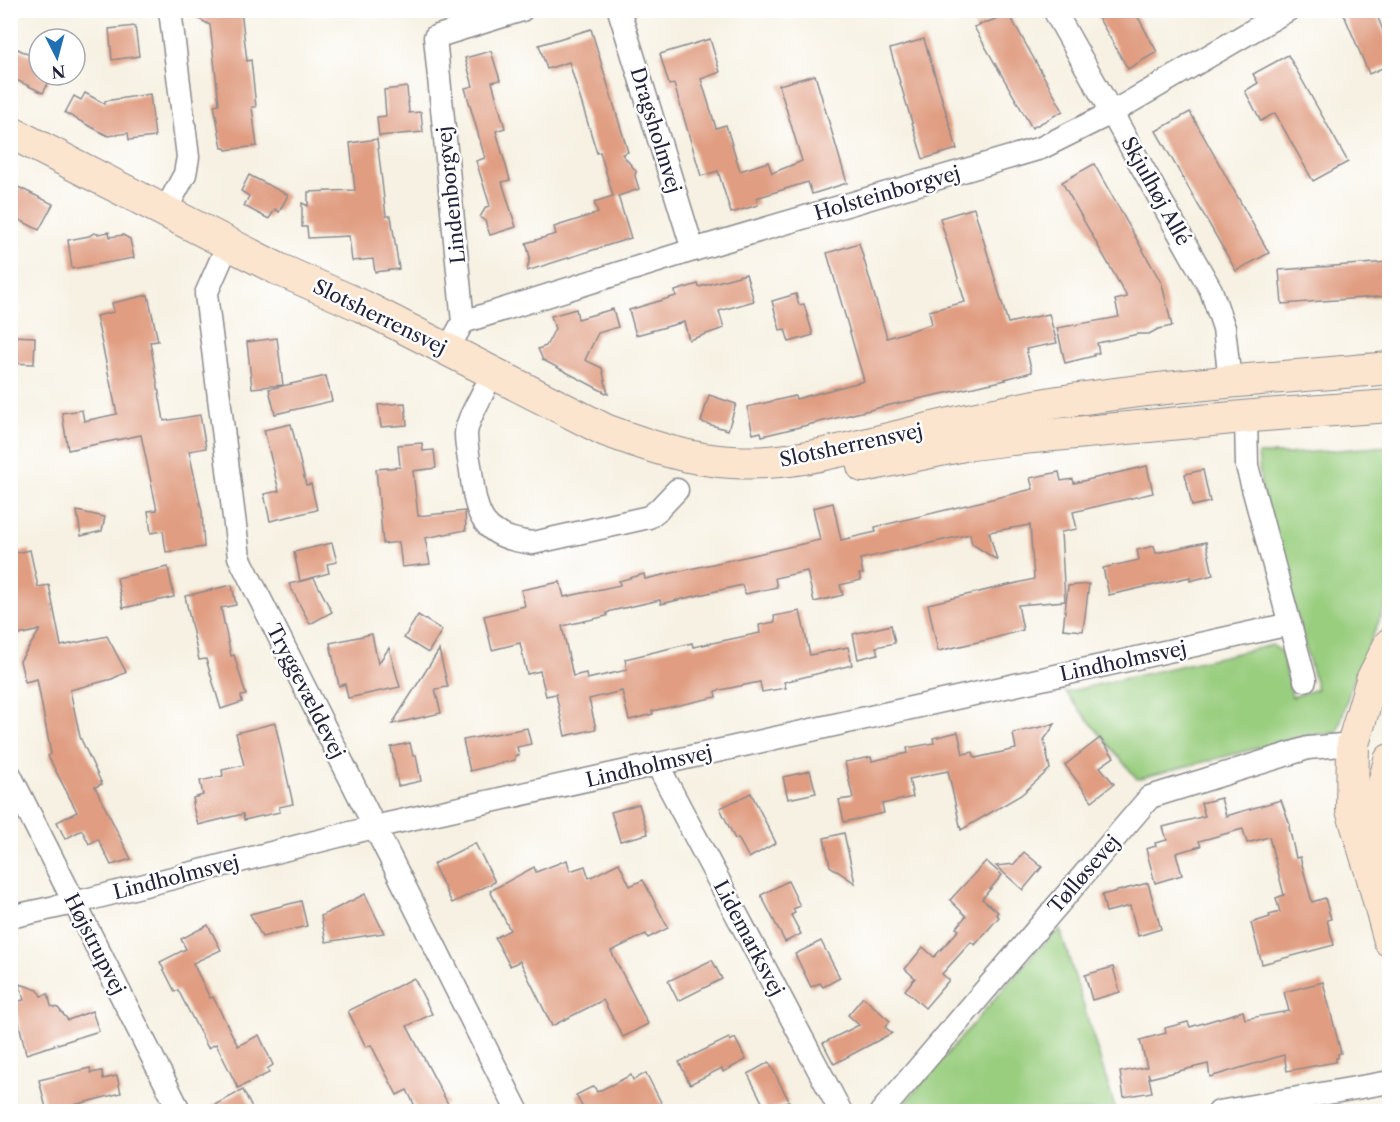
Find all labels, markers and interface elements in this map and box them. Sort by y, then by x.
north arrow [27,27,87,87]
text: N [51,61,67,83]
street label: Dragsholmvej [625,64,687,196]
street label: Lindenborgvej [432,125,470,265]
street label: Skjulhøj Allé [1116,132,1196,250]
street label: Holsteinborgvej [811,161,963,225]
street label: Slotsherrensvej [309,274,451,360]
street label: Slotsherrensvej [777,418,925,472]
street label: Tryggevældevej [262,620,350,762]
street label: Lindholmsvej [1057,636,1189,686]
street label: Lindholmsvej [583,740,715,792]
street label: Tølløsevej [1043,830,1125,918]
street label: Lindholmsvej [111,850,241,904]
street label: Lidemarksvej [708,876,790,1000]
street label: Højstrupvej [59,889,131,999]

